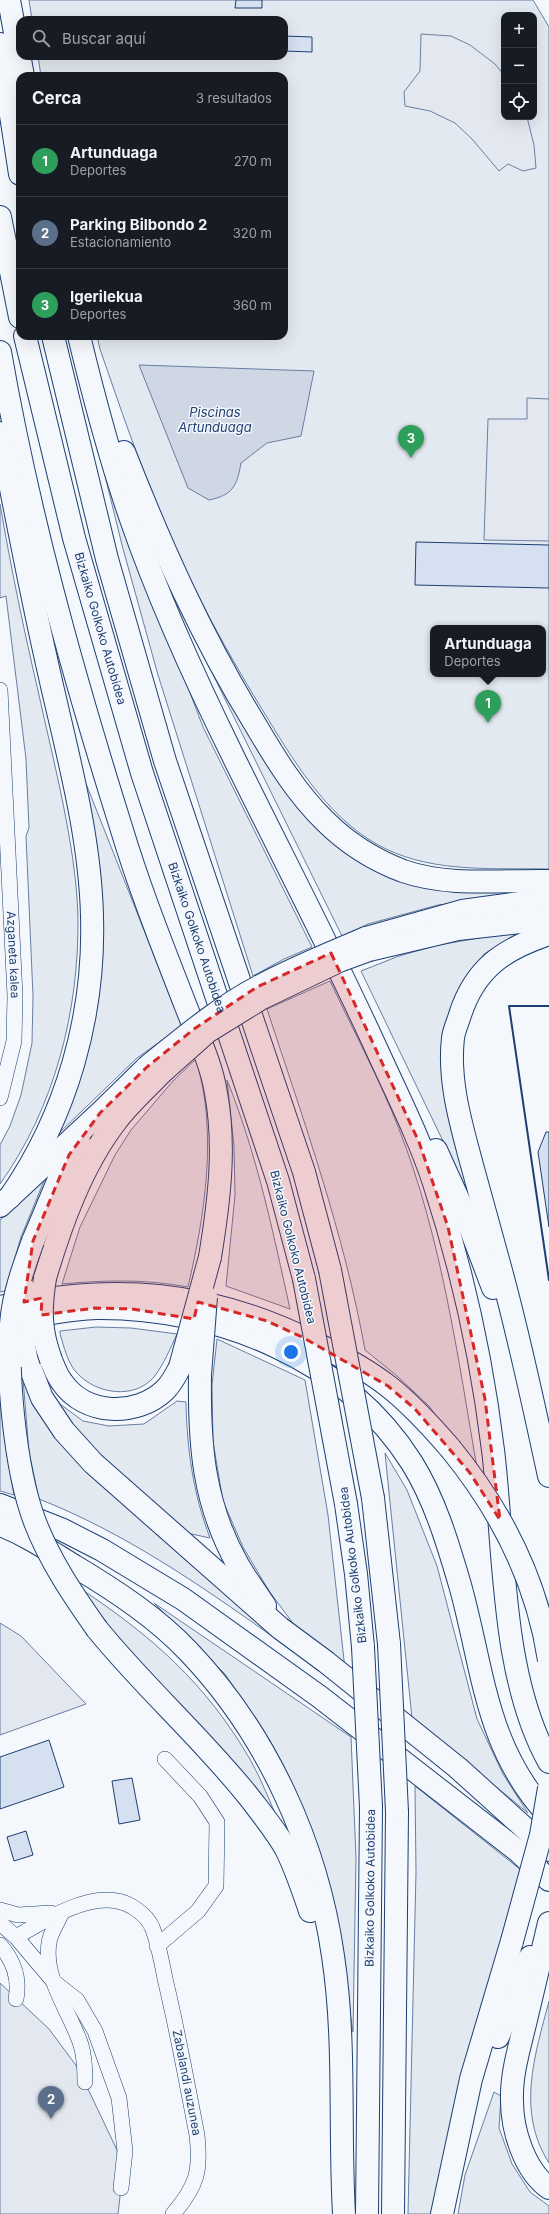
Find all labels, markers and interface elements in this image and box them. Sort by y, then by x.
map controls [501,12,537,120]
button: + [501,12,537,48]
search box [16,16,288,60]
icon: search [30,27,52,49]
text: Buscar aquí [62,29,146,48]
button: − [501,48,537,84]
button: locate [501,84,537,120]
text: Cerca [32,88,81,108]
text: 3 resultados [196,90,272,106]
text: Artunduaga [70,143,157,162]
text: 1 [42,153,48,169]
text: 270 m [234,153,272,169]
text: Deportes [70,162,126,178]
text: Parking Bilbondo 2 [70,215,207,234]
text: 2 [41,225,49,241]
text: 320 m [233,225,272,241]
text: Estacionamiento [70,234,171,250]
text: Igerilekua [70,287,143,306]
text: 3 [41,297,49,313]
text: 360 m [233,297,272,313]
text: Deportes [70,306,126,322]
water label: Piscinas Artunduaga [177,404,252,435]
pin: 3 [398,425,424,458]
street label: Bizkaiko Golkoko Autobidea [71,550,130,706]
popup [430,625,546,677]
text: Artunduaga [444,634,532,653]
text: Deportes [444,653,501,669]
pin: 1 [475,690,501,723]
street label: Bizkaiko Golkoko Autobidea [165,860,229,1015]
street label: Azganeta kalea [4,911,23,999]
street label: Bizkaiko Golkoko Autobidea [267,1169,320,1325]
your location [281,1342,301,1362]
street label: Bizkaiko Golkoko Autobidea [335,1486,370,1644]
street label: Bizkaiko Golkoko Autobidea [361,1809,378,1967]
street label: Zabalandi auzunea [170,2028,205,2137]
pin: 2 [38,2086,64,2119]

